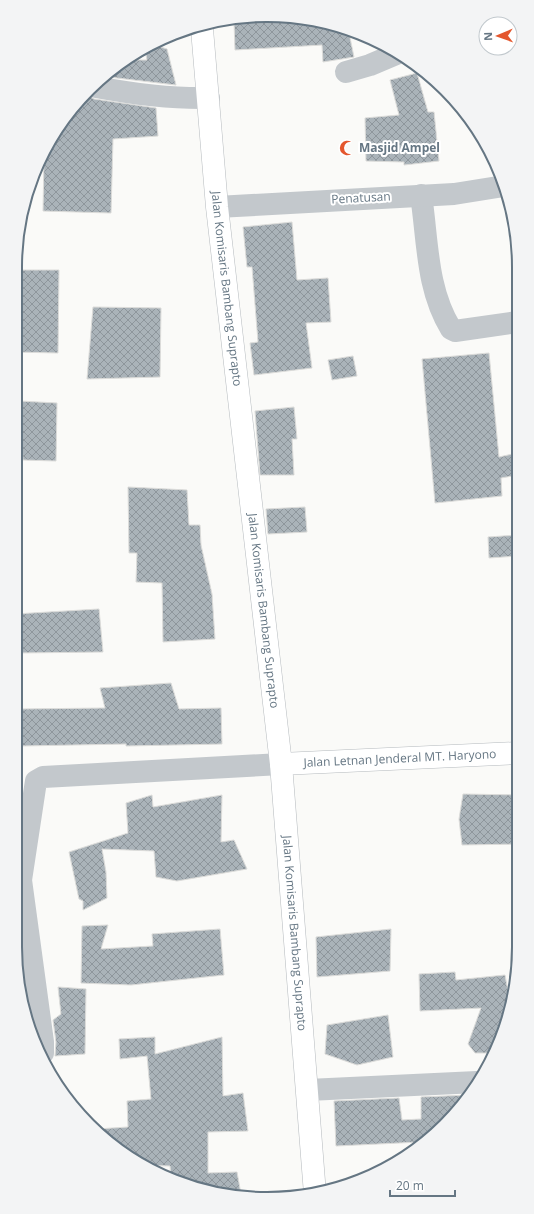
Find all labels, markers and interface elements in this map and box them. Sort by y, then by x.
north arrow [478,16,518,56]
text: N [480,32,495,41]
mosque icon: Masjid Ampel [338,139,356,157]
place label: Masjid Ampel [359,139,440,156]
street label: Penatusan [331,187,391,208]
street label: Jalan Komisaris Bambang Suprapto [208,190,247,387]
street label: Jalan Komisaris Bambang Suprapto [244,511,284,709]
street label: Jalan Letnan Jenderal MT. Haryono [302,745,497,771]
street label: Jalan Komisaris Bambang Suprapto [279,834,311,1032]
scale bar [390,1172,455,1198]
text: 20 m [396,1177,424,1194]

